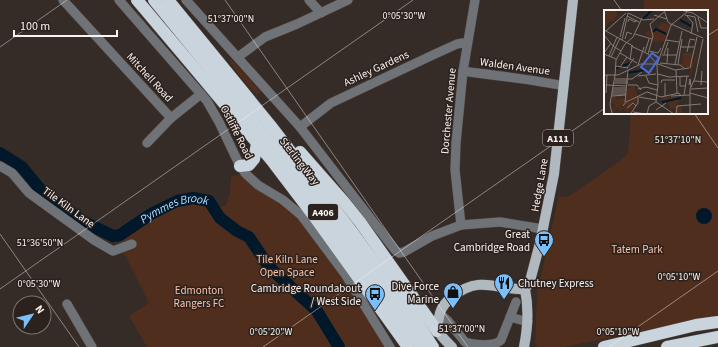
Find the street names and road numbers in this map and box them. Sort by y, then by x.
street label: Ashley Gardens [341,47,412,90]
street label: Mitchell Road [123,49,176,105]
street label: Walden Avenue [479,54,551,79]
street label: Dorchester Avenue [437,67,460,155]
street label: Ostliffe Road [217,103,257,162]
road number: A111 [543,130,573,146]
street label: Sterling Way [276,134,323,188]
street label: Hedge Lane [527,157,552,213]
street label: Tile Kiln Lane [39,183,98,232]
road number: A406 [308,204,338,220]

